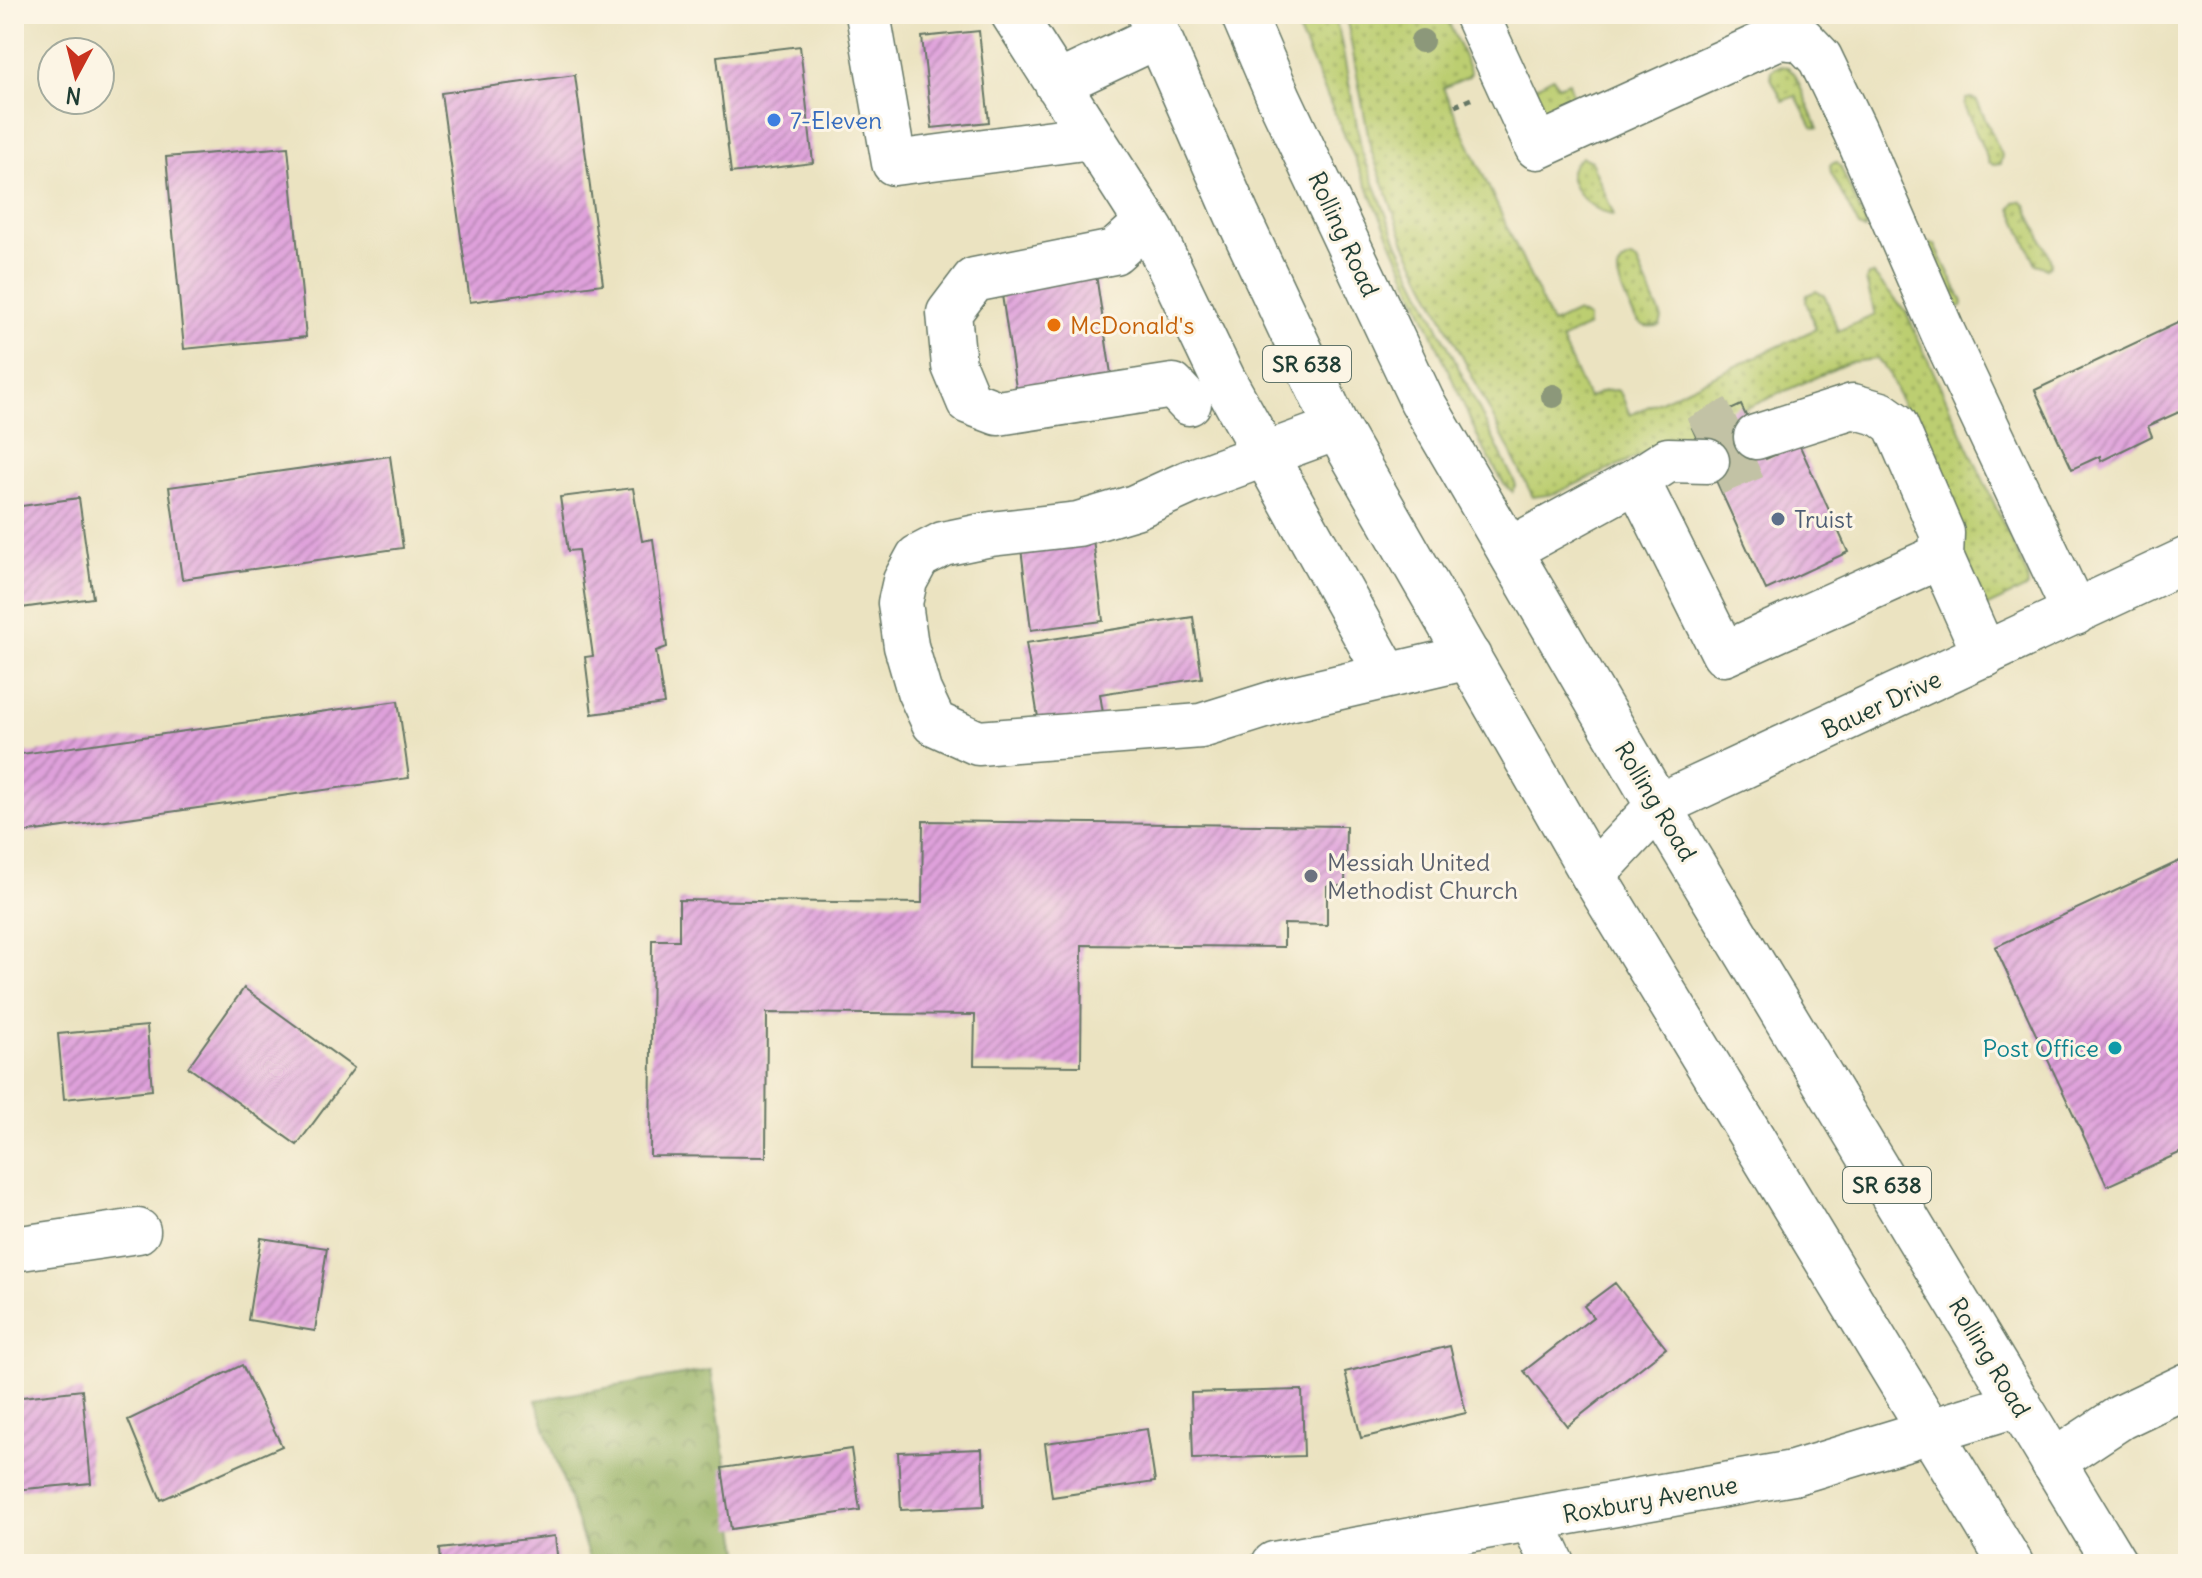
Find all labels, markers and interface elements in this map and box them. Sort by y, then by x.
north arrow [36,36,116,116]
text: N [64,81,83,111]
place label: 7-Eleven [790,105,882,135]
marker: 7-Eleven [765,111,783,129]
street label: Rolling Road [1302,167,1386,301]
place label: McDonald's [1070,310,1194,340]
marker: McDonald's [1045,316,1063,334]
road number: SR 638 [1263,346,1351,382]
place label: Truist [1794,504,1853,534]
marker: Truist [1769,510,1787,528]
street label: Bauer Drive [1816,663,1946,745]
street label: Rolling Road [1609,736,1703,866]
place label: Messiah United Methodist Church [1327,847,1518,905]
marker: Messiah United Methodist Church [1302,867,1320,885]
place label: Post Office [1983,1033,2099,1063]
marker: Post Office [2106,1039,2124,1057]
road number: SR 638 [1843,1167,1931,1203]
street label: Rolling Road [1943,1292,2037,1422]
street label: Roxbury Avenue [1560,1469,1740,1529]

